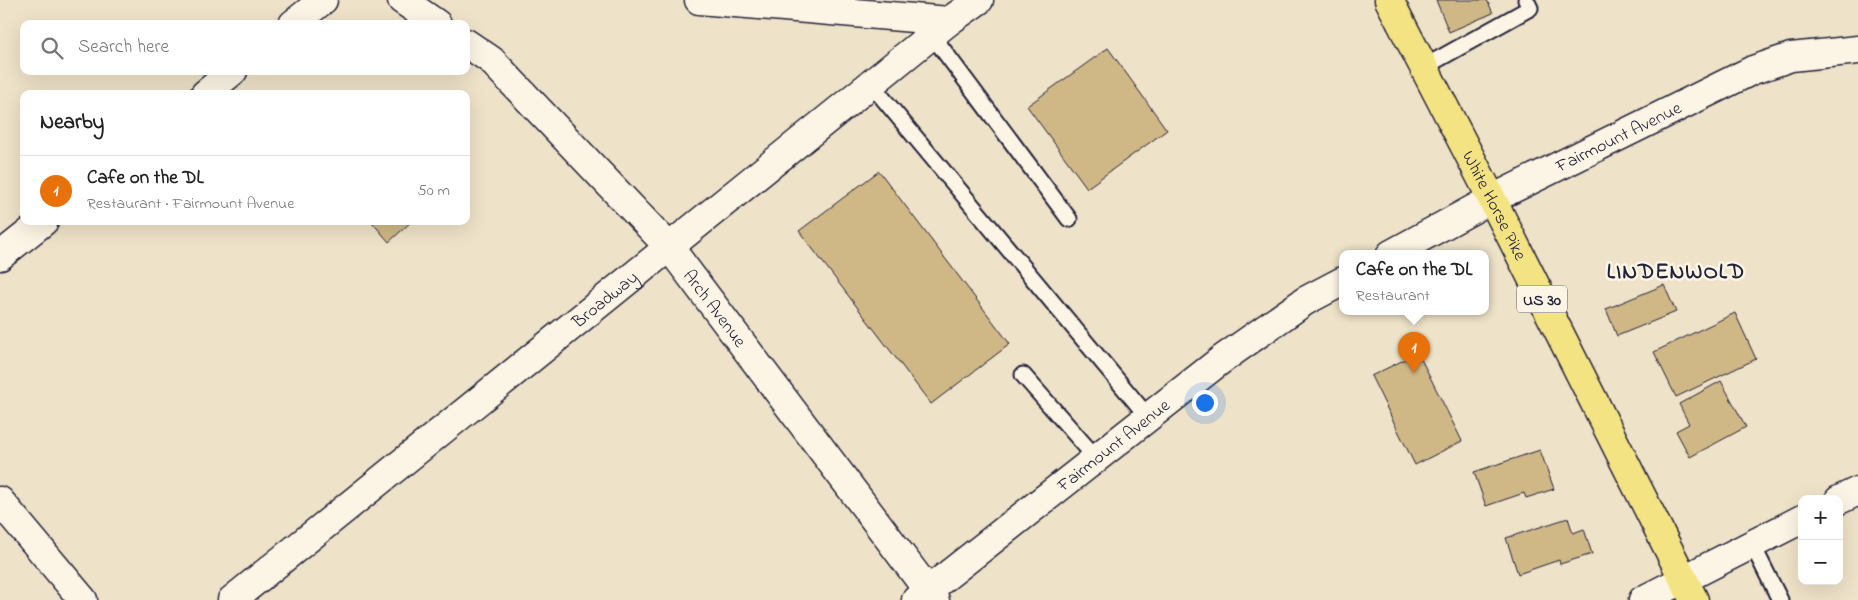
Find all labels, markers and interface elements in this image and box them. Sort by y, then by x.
search box [20,20,470,75]
icon: search [38,34,66,62]
text: Search here [78,34,169,61]
street label: Fairmount Avenue [1551,96,1687,181]
text: Nearby [40,108,104,138]
street label: White Horse Pike [1454,147,1532,266]
text: Cafe on the DL [87,165,203,192]
text: 1 [53,179,59,203]
text: 50 m [418,179,450,203]
text: Restaurant · Fairmount Avenue [87,192,294,216]
popup [1339,250,1489,315]
text: Cafe on the DL [1356,257,1472,284]
district label: LINDENWOLD [1607,257,1745,289]
street label: Arch Avenue [676,265,752,354]
street label: Broadway [566,266,645,336]
text: Restaurant [1356,284,1430,308]
road number: US 30 [1517,286,1567,312]
pin: 1 [1398,332,1430,373]
your location [1192,390,1218,416]
street label: Fairmount Avenue [1052,393,1177,500]
map controls [1798,495,1843,585]
button: + [1798,495,1843,540]
button: − [1798,540,1843,585]

